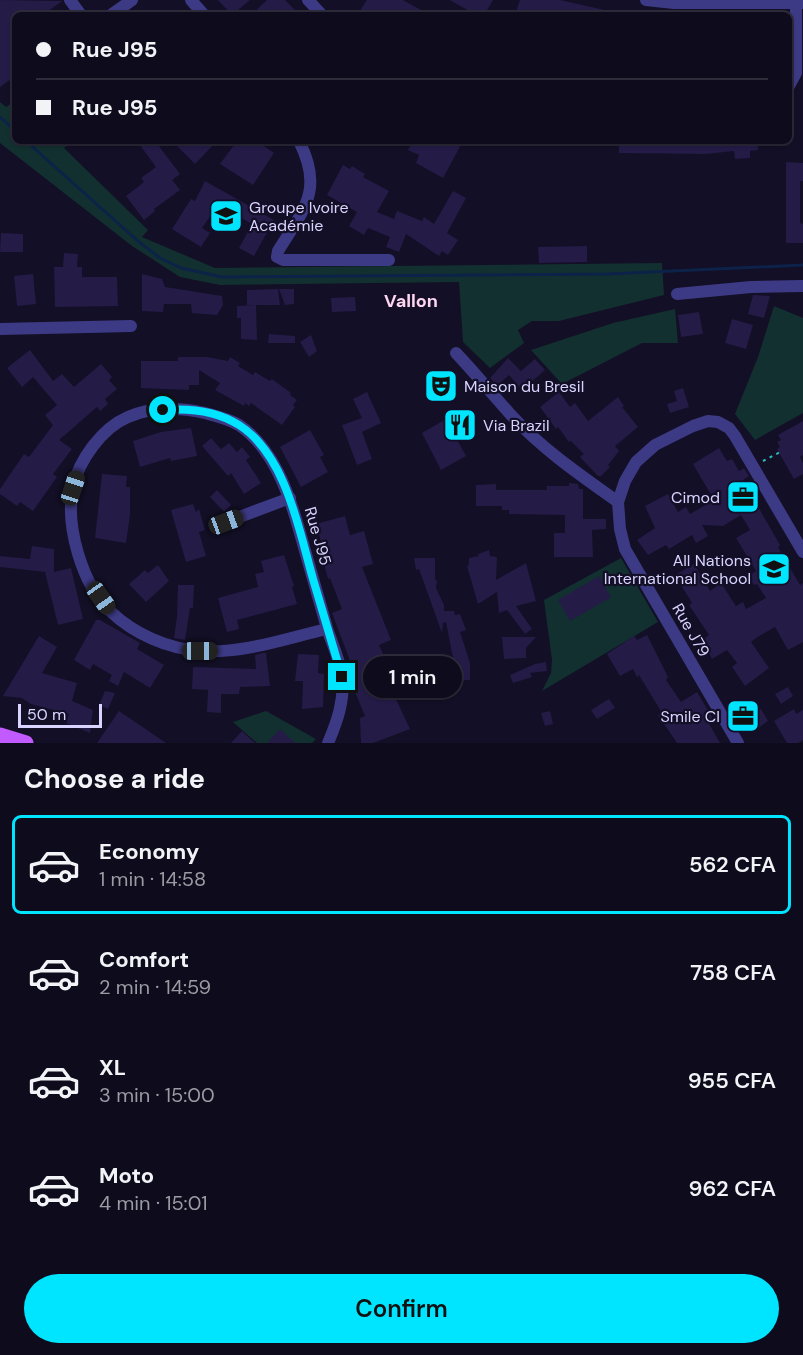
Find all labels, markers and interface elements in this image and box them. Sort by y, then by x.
text: Rue J95 [72,35,157,64]
text: Rue J95 [72,93,157,122]
place label: Groupe Ivoire Académie [249,197,349,236]
school or university icon: Groupe Ivoire Académie [208,198,244,234]
district label: Vallon [384,289,438,313]
theatre icon: Maison du Bresil [423,368,459,404]
place label: Maison du Bresil [464,376,584,397]
route start [149,396,176,423]
restaurant icon: Via Brazil [442,407,478,443]
place label: Via Brazil [483,415,550,436]
car [59,468,87,508]
office icon: Cimod [725,479,761,515]
place label: Cimod [671,487,720,508]
street label: Rue J95 [300,504,336,568]
car [206,507,246,537]
place label: All Nations International School [604,550,751,589]
school or university icon: All Nations International School [756,551,792,587]
car [83,578,119,618]
street label: Rue J79 [667,600,715,660]
car [182,642,218,660]
callout: 1 min [363,656,462,698]
route end [328,663,355,690]
text: 1 min [389,664,436,690]
office icon: Smile CI [725,698,761,734]
scale bar [18,701,102,728]
text: 50 m [27,704,66,725]
place label: Smile CI [660,706,720,727]
text: Choose a ride [24,761,205,796]
text: Economy [99,837,199,866]
icon: car [27,838,81,892]
text: 562 CFA [689,850,776,879]
text: 1 min · 14:58 [99,866,206,892]
text: Comfort [99,945,189,974]
icon: car [27,946,81,1000]
text: 758 CFA [690,958,776,987]
text: 2 min · 14:59 [99,974,211,1000]
text: XL [99,1053,126,1082]
icon: car [27,1054,81,1108]
text: 955 CFA [688,1066,776,1095]
text: 3 min · 15:00 [99,1082,215,1108]
text: Moto [99,1161,154,1190]
icon: car [27,1162,81,1216]
text: 962 CFA [689,1174,776,1203]
text: 4 min · 15:01 [99,1190,208,1216]
button: Confirm [24,1274,779,1343]

